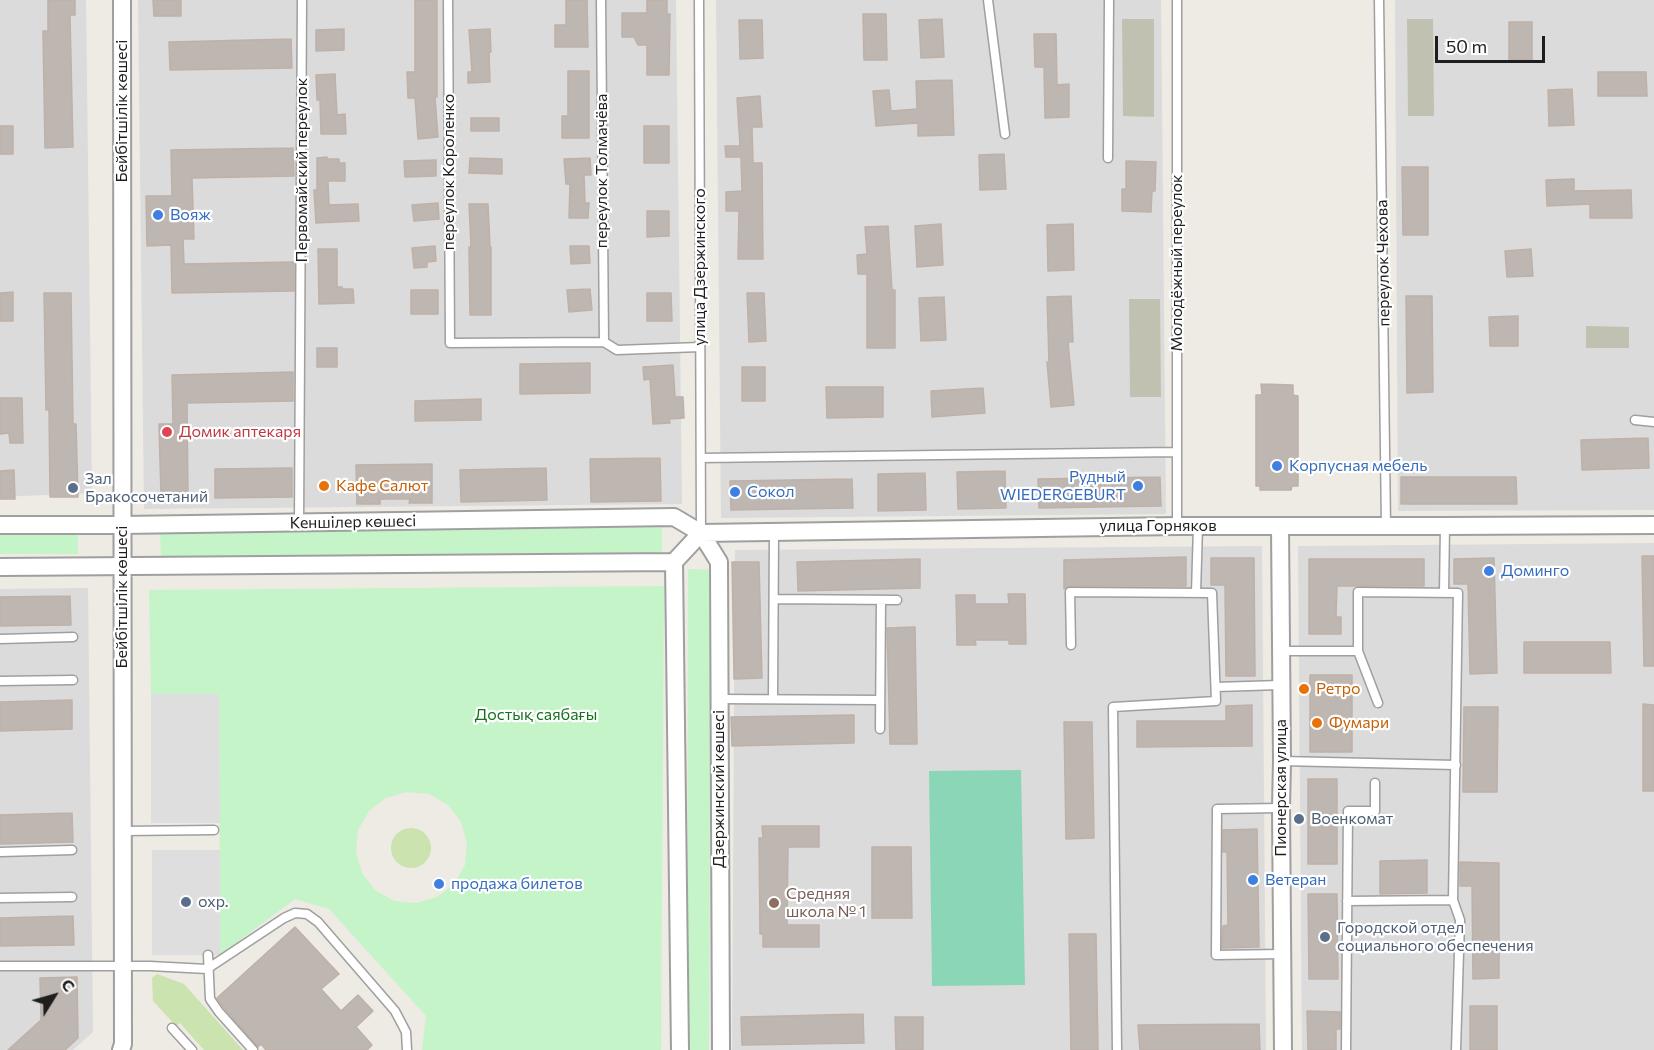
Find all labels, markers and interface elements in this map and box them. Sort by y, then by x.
scale bar [1438,24,1548,62]
text: 50 m [1446,35,1487,57]
street label: Бейбітшілік көшесі [112,40,132,182]
street label: Первомайский переулок [292,78,312,262]
street label: переулок Короленко [439,94,459,250]
street label: переулок Толмачёва [592,94,612,248]
street label: Молодёжный переулок [1167,174,1187,352]
street label: улица Дзержинского [690,188,710,346]
street label: переулок Чехова [1372,199,1394,327]
place label: Вояж [170,205,211,225]
marker: Вояж [151,208,165,222]
place label: Домик аптекаря [179,422,301,442]
marker: Домик аптекаря [160,425,174,439]
place label: Корпусная мебель [1289,456,1427,476]
marker: Корпусная мебель [1270,459,1284,473]
place label: Рудный WIEDERGEBURT [1000,467,1126,505]
place label: Зал Бракосочетаний [85,469,208,507]
place label: Кафе Салют [336,476,428,496]
marker: Кафе Салют [317,479,331,493]
marker: Рудный WIEDERGEBURT [1131,479,1145,493]
marker: Зал Бракосочетаний [66,481,80,495]
place label: Сокол [747,482,794,502]
marker: Сокол [728,485,742,499]
street label: Кеншілер көшесі [289,511,417,533]
street label: улица Горняков [1099,516,1217,536]
street label: Бейбітшілік көшесі [112,526,132,668]
place label: Доминго [1501,561,1569,581]
marker: Доминго [1482,564,1496,578]
place label: Ретро [1316,679,1361,699]
marker: Ретро [1297,682,1311,696]
park label: Достық саябағы [475,705,597,725]
street label: Дзержинский көшесі [709,710,729,868]
place label: Фумари [1329,713,1389,733]
marker: Фумари [1310,716,1324,730]
street label: Пионерская улица [1271,719,1291,857]
place label: Военкомат [1311,809,1393,829]
marker: Военкомат [1292,812,1306,826]
place label: Ветеран [1265,870,1326,890]
marker: Ветеран [1246,873,1260,887]
place label: продажа билетов [451,874,583,894]
marker: продажа билетов [432,877,446,891]
place label: Средняя школа № 1 [786,884,866,922]
place label: охр. [198,892,228,912]
marker: охр. [179,895,193,909]
marker: Средняя школа № 1 [767,896,781,910]
place label: Городской отдел социального обеспечения [1337,918,1534,956]
marker: Городской отдел социального обеспечения [1318,930,1332,944]
north arrow [24,966,84,1026]
text: С [58,975,80,995]

